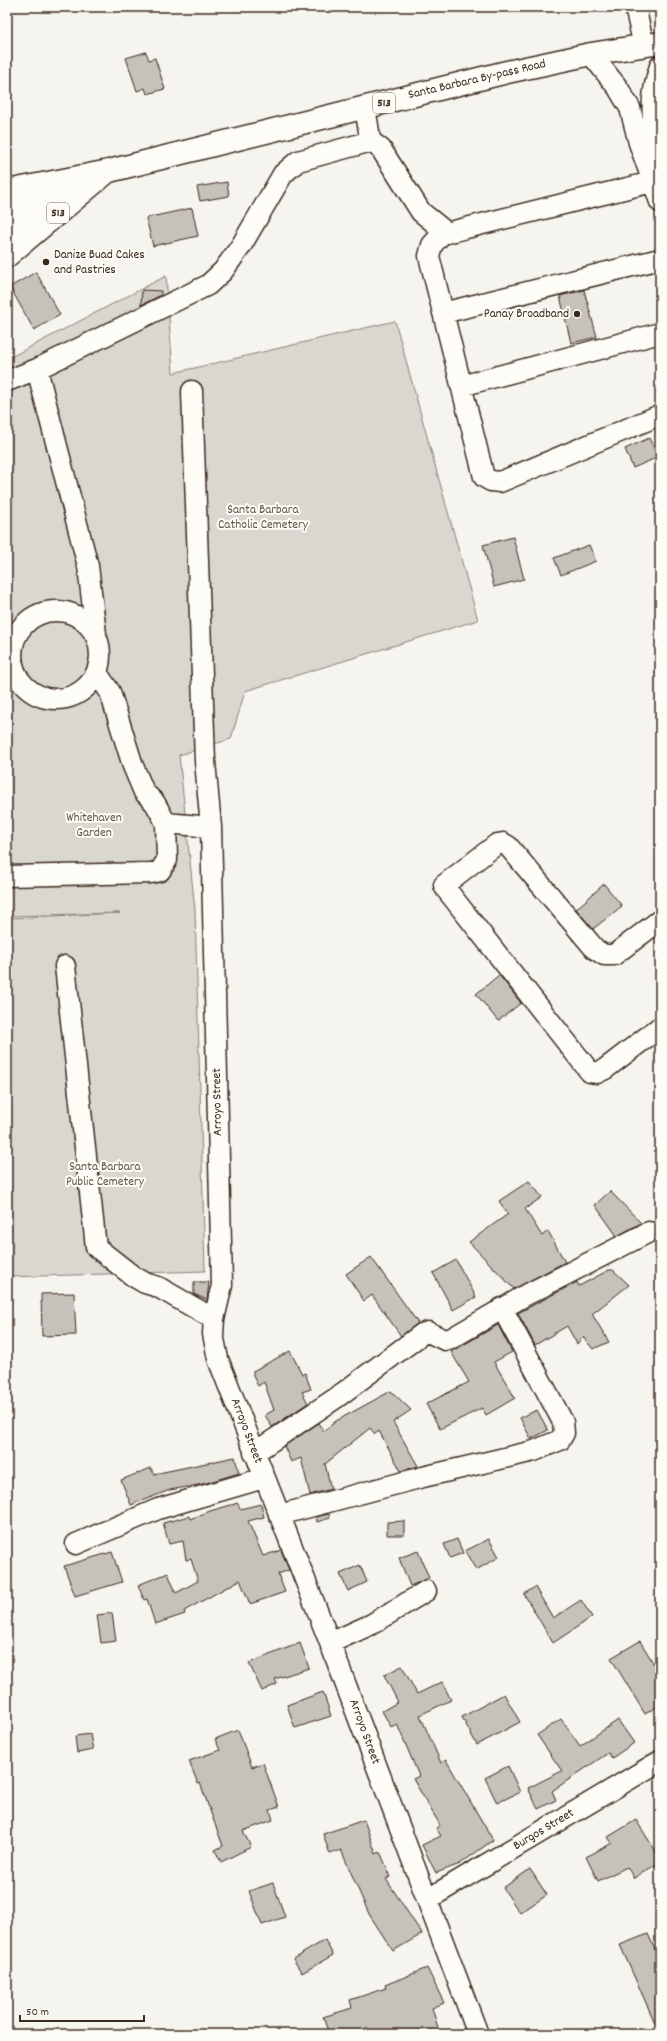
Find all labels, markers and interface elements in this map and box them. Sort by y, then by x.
street label: Santa Barbara By-pass Road [406,55,548,105]
road number: 513 [373,93,395,113]
road number: 513 [47,203,69,223]
place label: Danize Buad Cakes and Pastries [54,246,145,280]
marker: Danize Buad Cakes and Pastries [41,257,51,267]
place label: Panay Broadband [484,305,569,324]
marker: Panay Broadband [572,309,582,319]
park label: Santa Barbara Catholic Cemetery [218,501,309,535]
park label: Whitehaven Garden [66,809,122,843]
street label: Arroyo Street [208,1068,228,1136]
park label: Santa Barbara Public Cemetery [66,1158,145,1192]
street label: Arroyo Street [225,1396,267,1466]
street label: Arroyo Street [343,1697,385,1767]
street label: Burgos Street [510,1804,578,1856]
scale bar [20,1997,144,2023]
text: 50 m [26,2004,49,2021]

